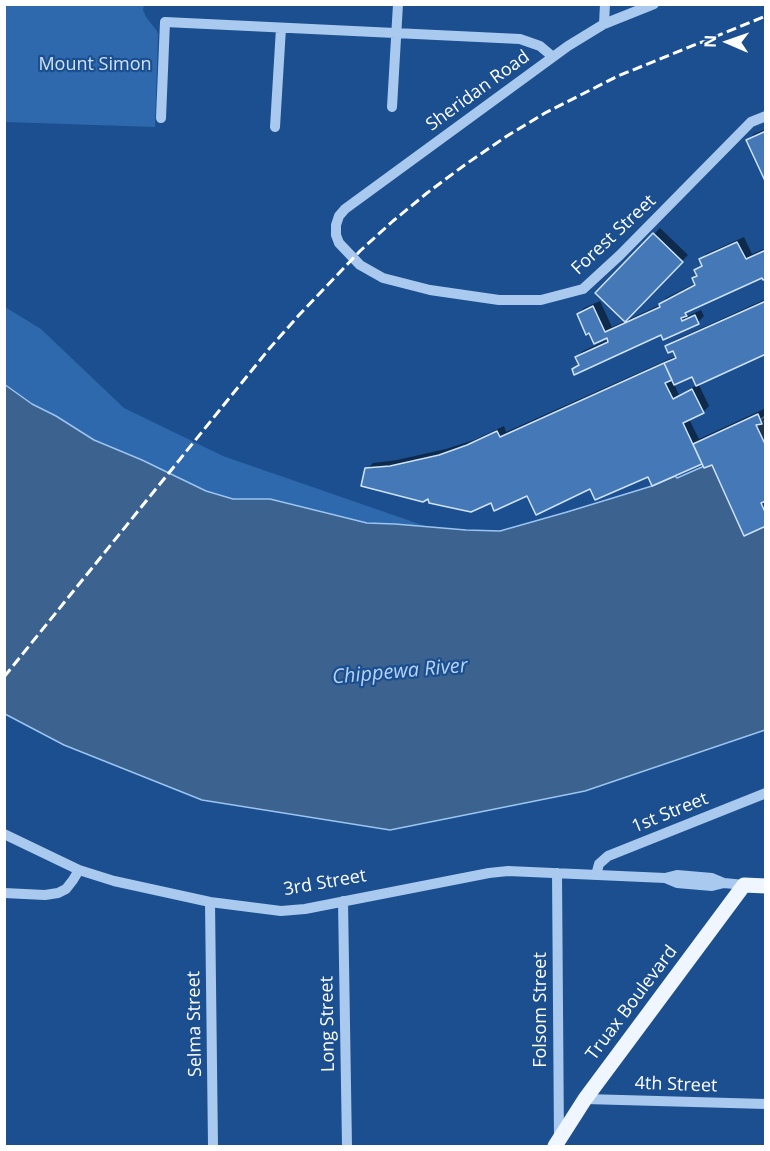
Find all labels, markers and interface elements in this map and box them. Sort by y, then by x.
north arrow [698,12,758,72]
text: N [699,34,721,48]
street label: Sheridan Road [422,46,534,136]
park label: Mount Simon [38,54,152,76]
street label: Forest Street [567,190,661,280]
water label: Chippewa River [331,654,469,690]
street label: 1st Street [629,788,711,838]
street label: 3rd Street [282,865,368,901]
street label: Truax Boulevard [582,941,682,1065]
street label: Folsom Street [530,952,552,1068]
street label: Selma Street [183,971,207,1077]
street label: Long Street [316,976,340,1072]
street label: 4th Street [634,1073,718,1097]

